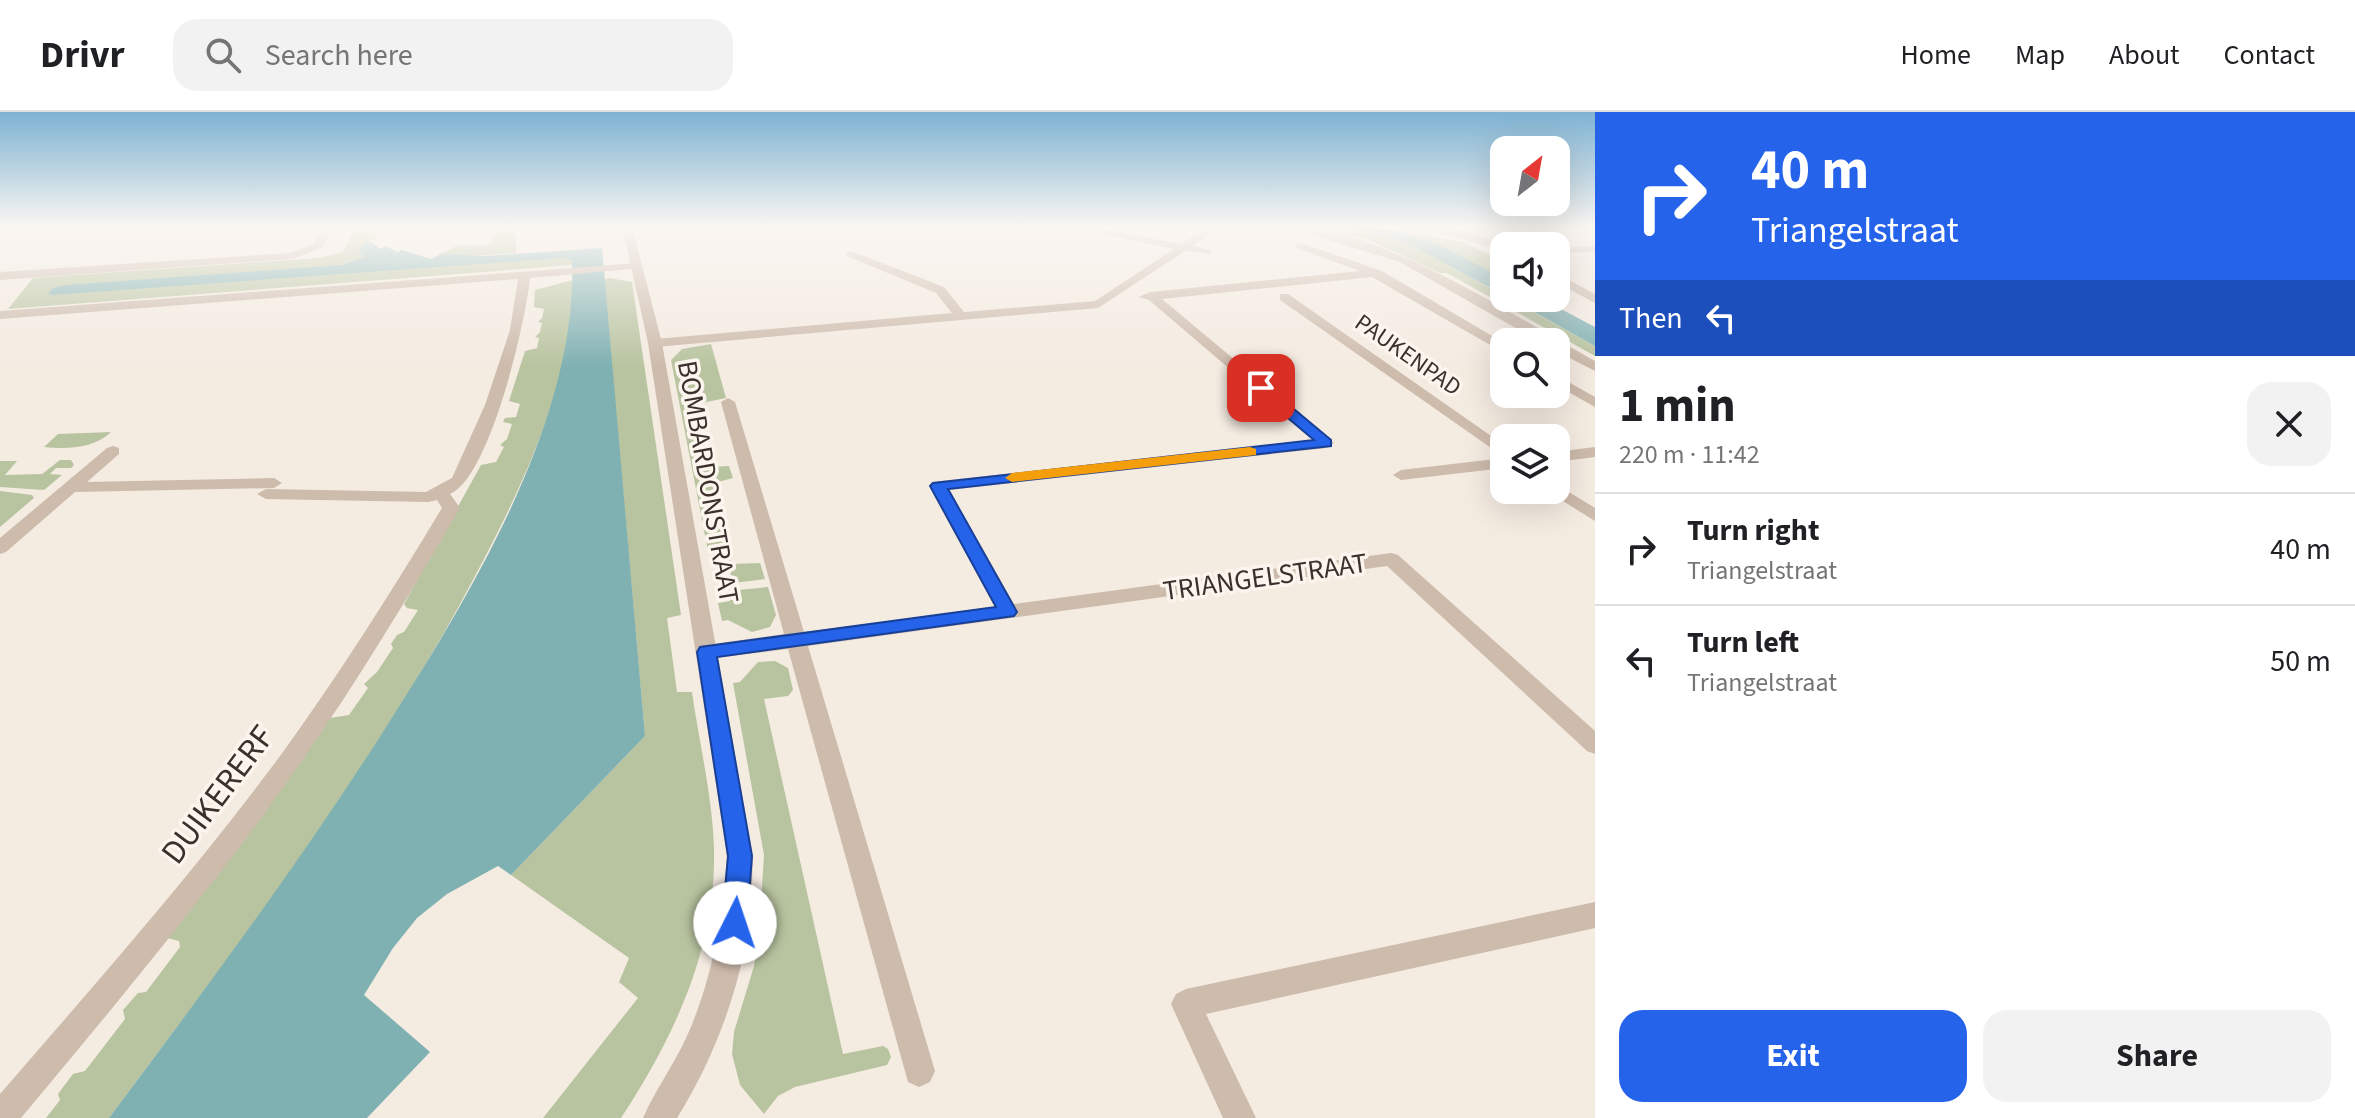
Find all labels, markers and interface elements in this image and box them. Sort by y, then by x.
search box [173,19,733,91]
text: Drivr [40,28,125,82]
icon: search [201,33,245,77]
text: Search here [265,34,413,77]
text: Home [1900,35,1971,75]
text: Map [2015,35,2065,75]
text: About [2109,35,2180,75]
text: Contact [2224,35,2315,75]
text: 40 m [1751,131,1869,210]
north arrow [1490,136,1570,216]
map controls [1490,136,1570,504]
icon: right [1619,144,1723,248]
text: Triangelstraat [1751,205,1959,256]
button: sound [1490,232,1570,312]
icon: left [1699,296,1743,340]
text: Then [1619,297,1683,340]
street label: PAUKENPAD [1348,305,1468,405]
button: search [1490,328,1570,408]
pin [1227,354,1295,422]
street label: BOMBARDONSTRAAT [667,357,749,607]
icon: arrive [1239,366,1283,410]
text: 1 min [1619,372,1736,440]
button: close [2247,382,2331,466]
button: layers [1490,424,1570,504]
text: 220 m · 11:42 [1619,436,1760,473]
text: Turn right [1687,509,1819,552]
icon: right [1619,527,1663,571]
text: 40 m [2270,528,2331,571]
street label: TRIANGELSTRAAT [1160,543,1370,611]
text: Triangelstraat [1687,552,1837,589]
text: Turn left [1687,621,1799,664]
icon: left [1619,639,1663,683]
text: 50 m [2270,640,2331,683]
text: Triangelstraat [1687,664,1837,701]
street label: DUIKERERF [149,715,287,875]
position arrow [693,881,777,965]
button: Exit [1619,1010,1967,1102]
button: Share [1983,1010,2331,1102]

